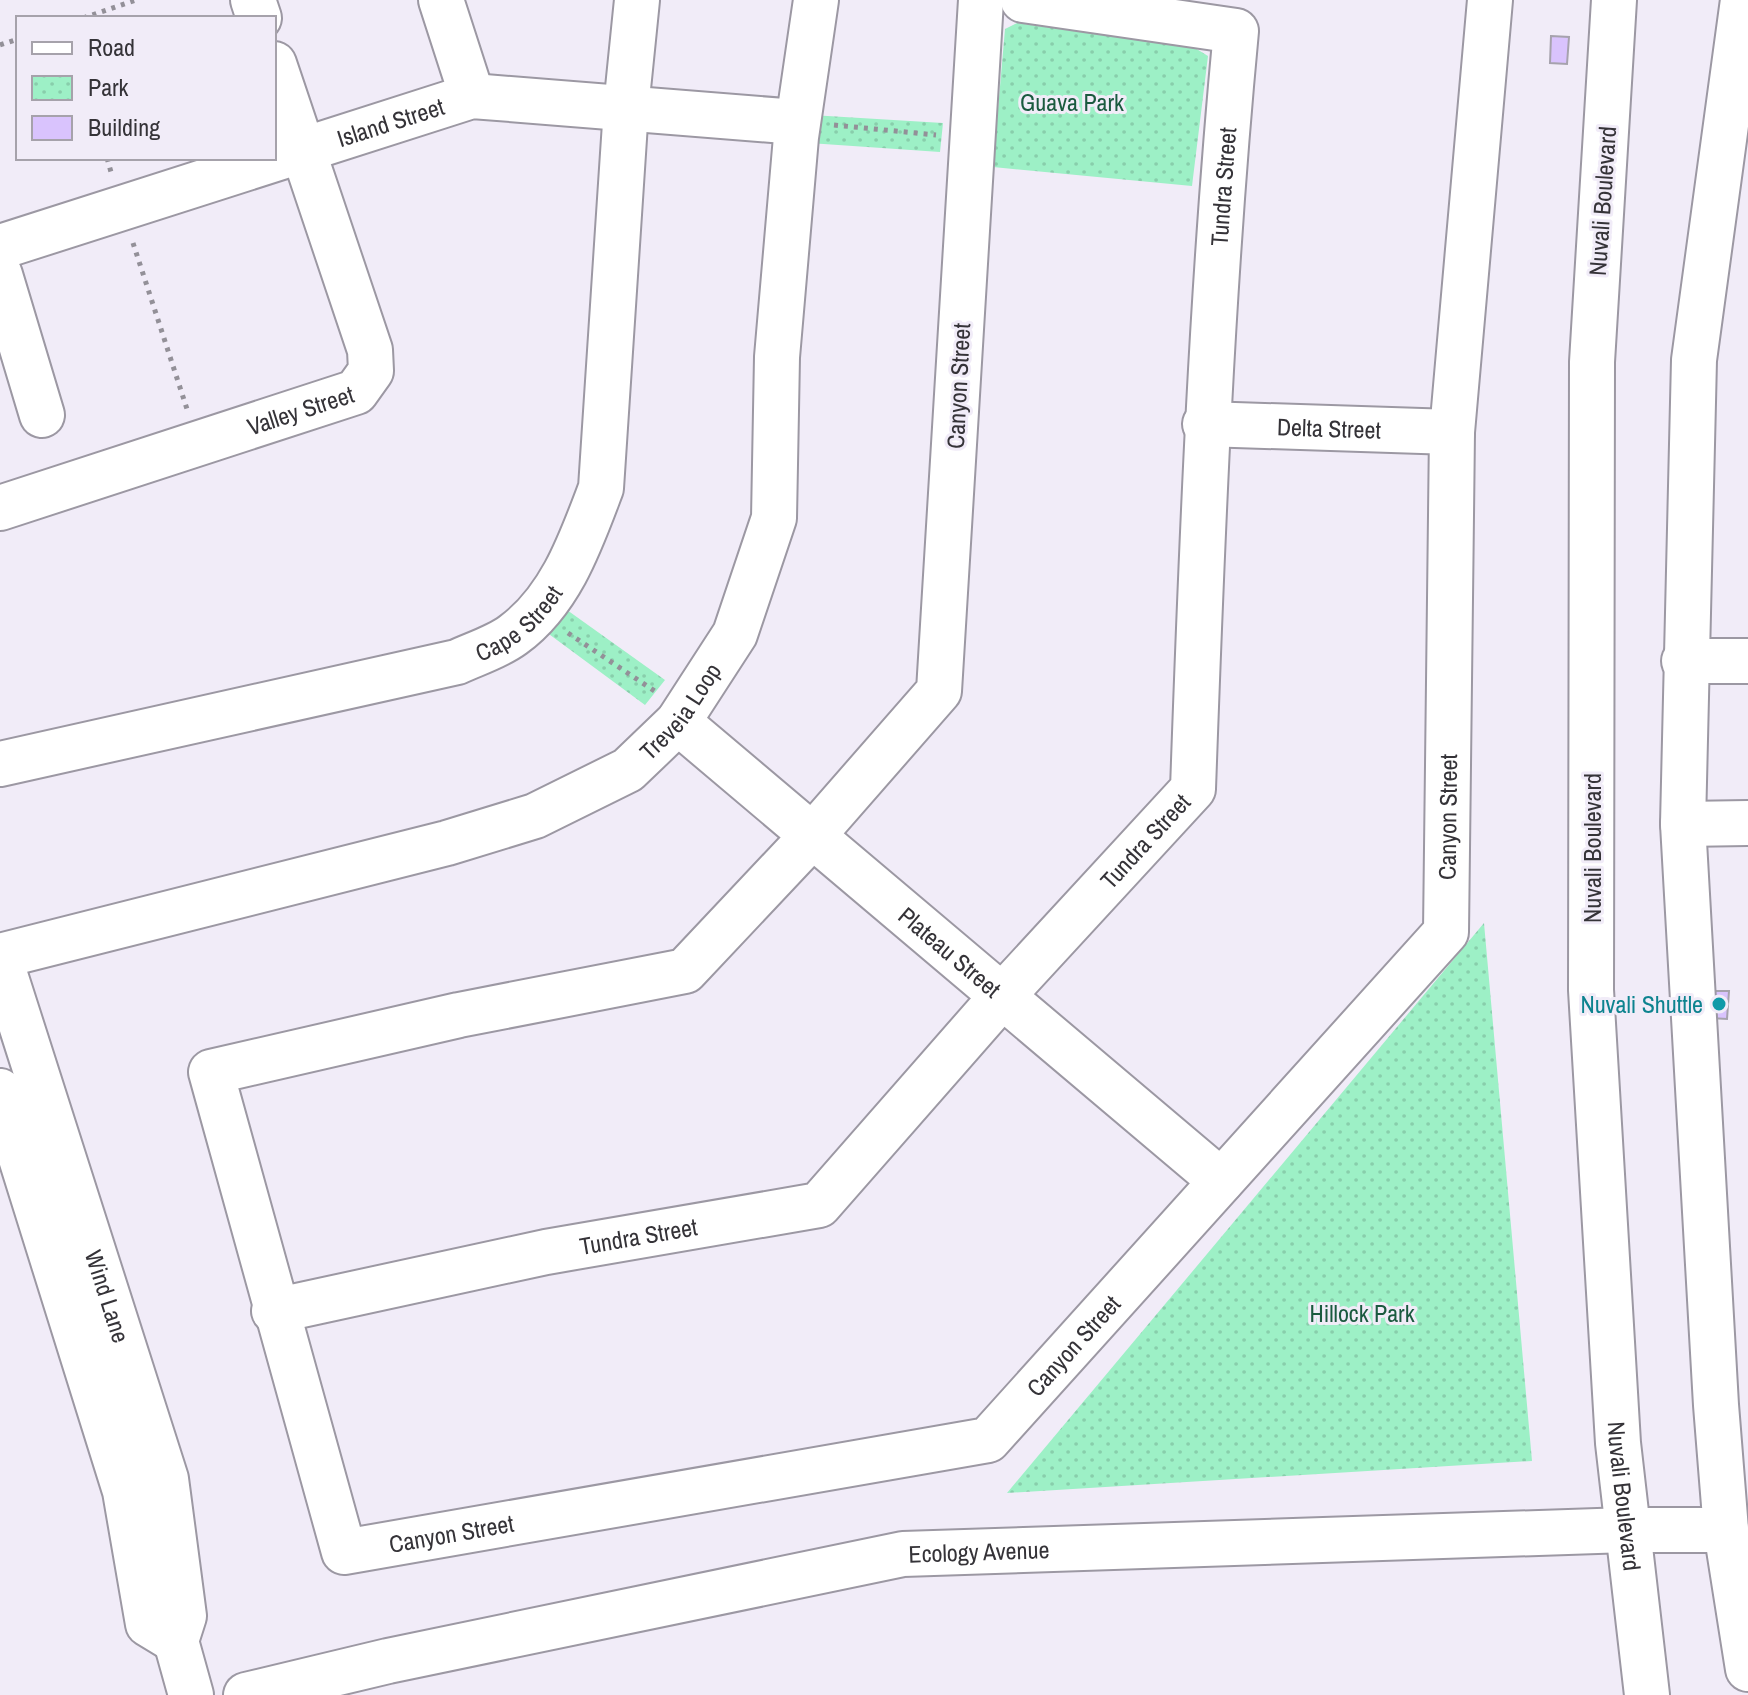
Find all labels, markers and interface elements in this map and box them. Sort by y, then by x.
legend [16,16,276,160]
text: Road [88,31,135,63]
text: Park [88,71,129,103]
park label: Guava Park [1020,86,1124,118]
street label: Island Street [333,90,449,154]
text: Building [88,111,160,143]
street label: Nuvali Boulevard [1581,125,1623,277]
street label: Tundra Street [1203,126,1243,247]
street label: Canyon Street [939,322,977,450]
street label: Valley Street [243,378,358,442]
street label: Delta Street [1276,410,1382,446]
street label: Cape Street [470,579,570,669]
street label: Treveia Loop [632,657,728,767]
street label: Canyon Street [1431,753,1464,880]
street label: Nuvali Boulevard [1576,773,1608,923]
street label: Tundra Street [1093,786,1197,896]
street label: Plateau Street [892,899,1008,1005]
place label: Nuvali Shuttle [1580,988,1703,1020]
marker: Nuvali Shuttle [1710,995,1728,1013]
street label: Tundra Street [577,1210,700,1262]
street label: Wind Lane [78,1246,137,1346]
street label: Canyon Street [1019,1288,1128,1403]
park label: Hillock Park [1310,1297,1415,1329]
street label: Nuvali Boulevard [1601,1421,1649,1573]
street label: Canyon Street [386,1507,517,1560]
street label: Ecology Avenue [908,1533,1050,1570]

